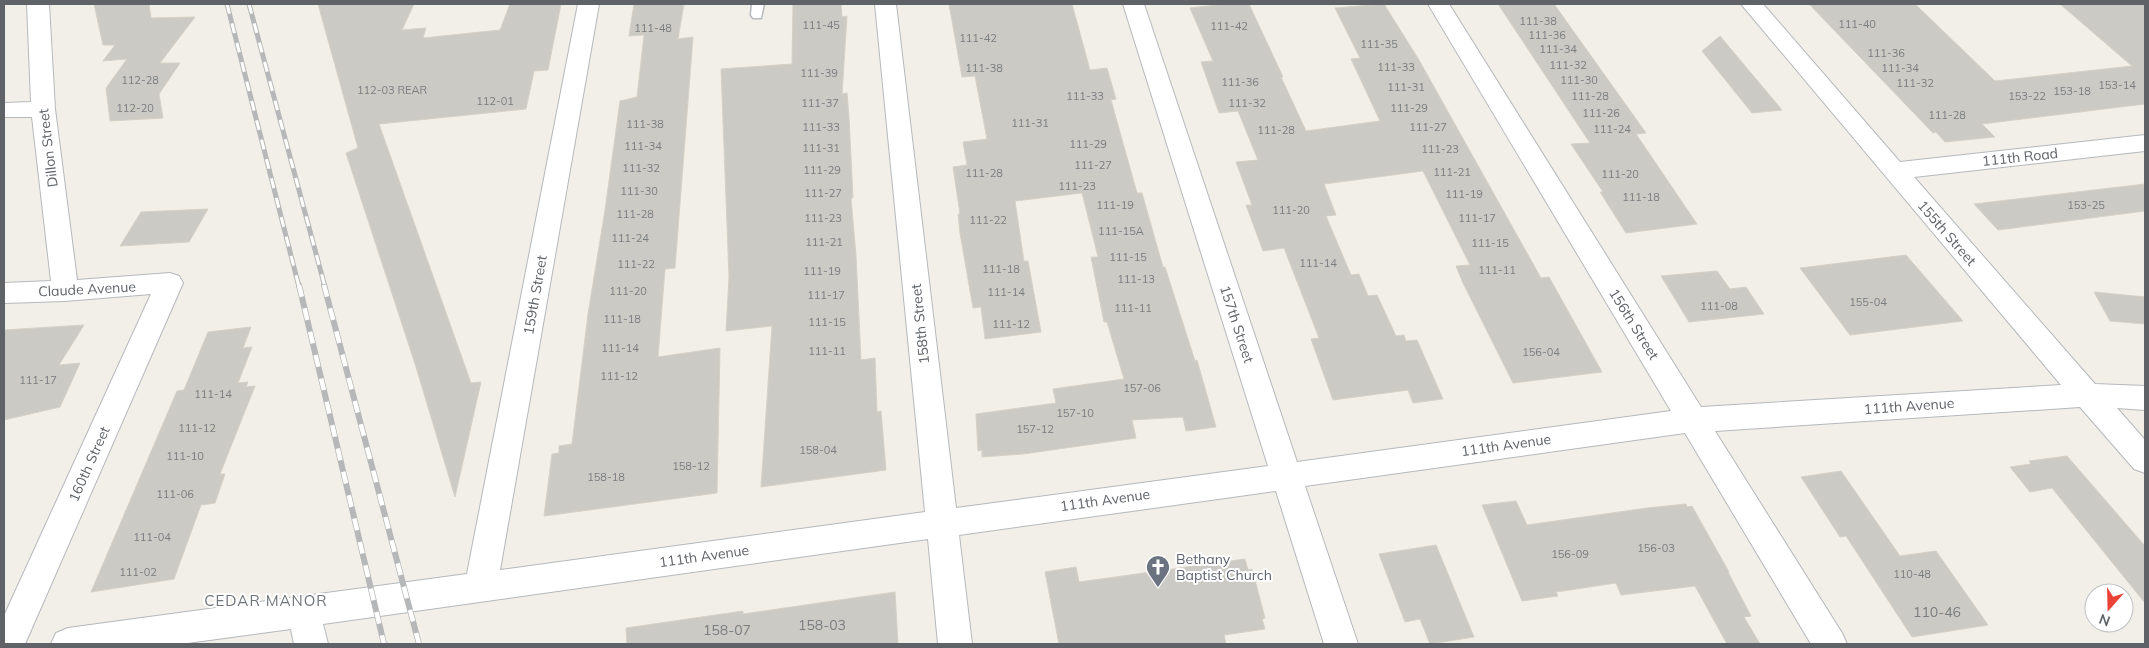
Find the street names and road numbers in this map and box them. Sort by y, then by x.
street label: Dillon Street [34,108,62,188]
street label: 111th Road [1981,144,2059,170]
street label: 155th Street [1914,197,1980,269]
street label: 159th Street [519,254,551,336]
street label: Claude Avenue [38,277,136,301]
street label: 158th Street [907,283,933,365]
street label: 157th Street [1216,283,1258,365]
street label: 156th Street [1605,285,1663,363]
street label: 111th Avenue [1863,394,1955,418]
street label: 160th Street [64,423,114,505]
street label: 111th Avenue [1460,430,1552,460]
street label: 111th Avenue [1059,485,1151,515]
street label: 111th Avenue [658,541,750,571]

